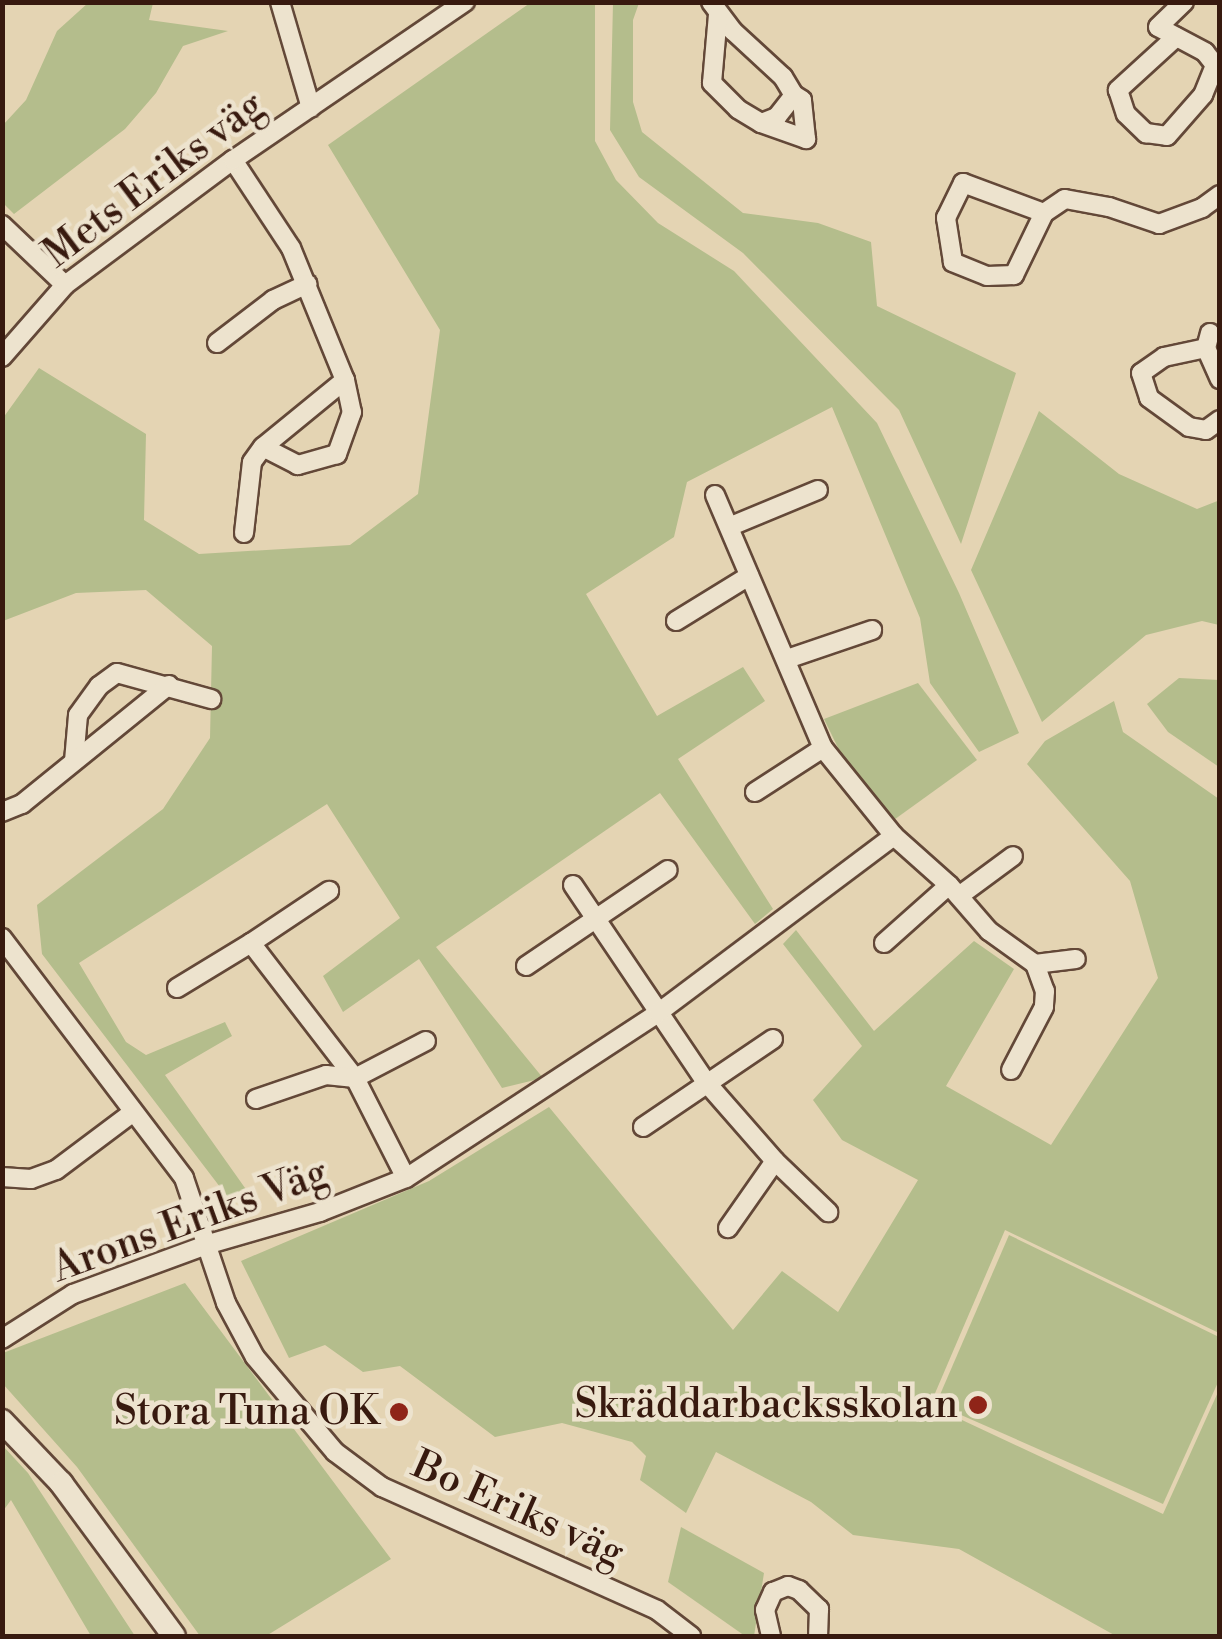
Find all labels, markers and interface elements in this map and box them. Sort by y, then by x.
street label: Mets Eriks väg [34,82,274,278]
street label: Arons Eriks Väg [46,1149,334,1293]
place label: Skräddarbacksskolan [575,1381,958,1429]
place label: Stora Tuna OK [114,1388,379,1436]
marker: Skräddarbacksskolan [967,1394,989,1416]
marker: Stora Tuna OK [388,1401,410,1423]
street label: Bo Eriks väg [405,1441,631,1577]

